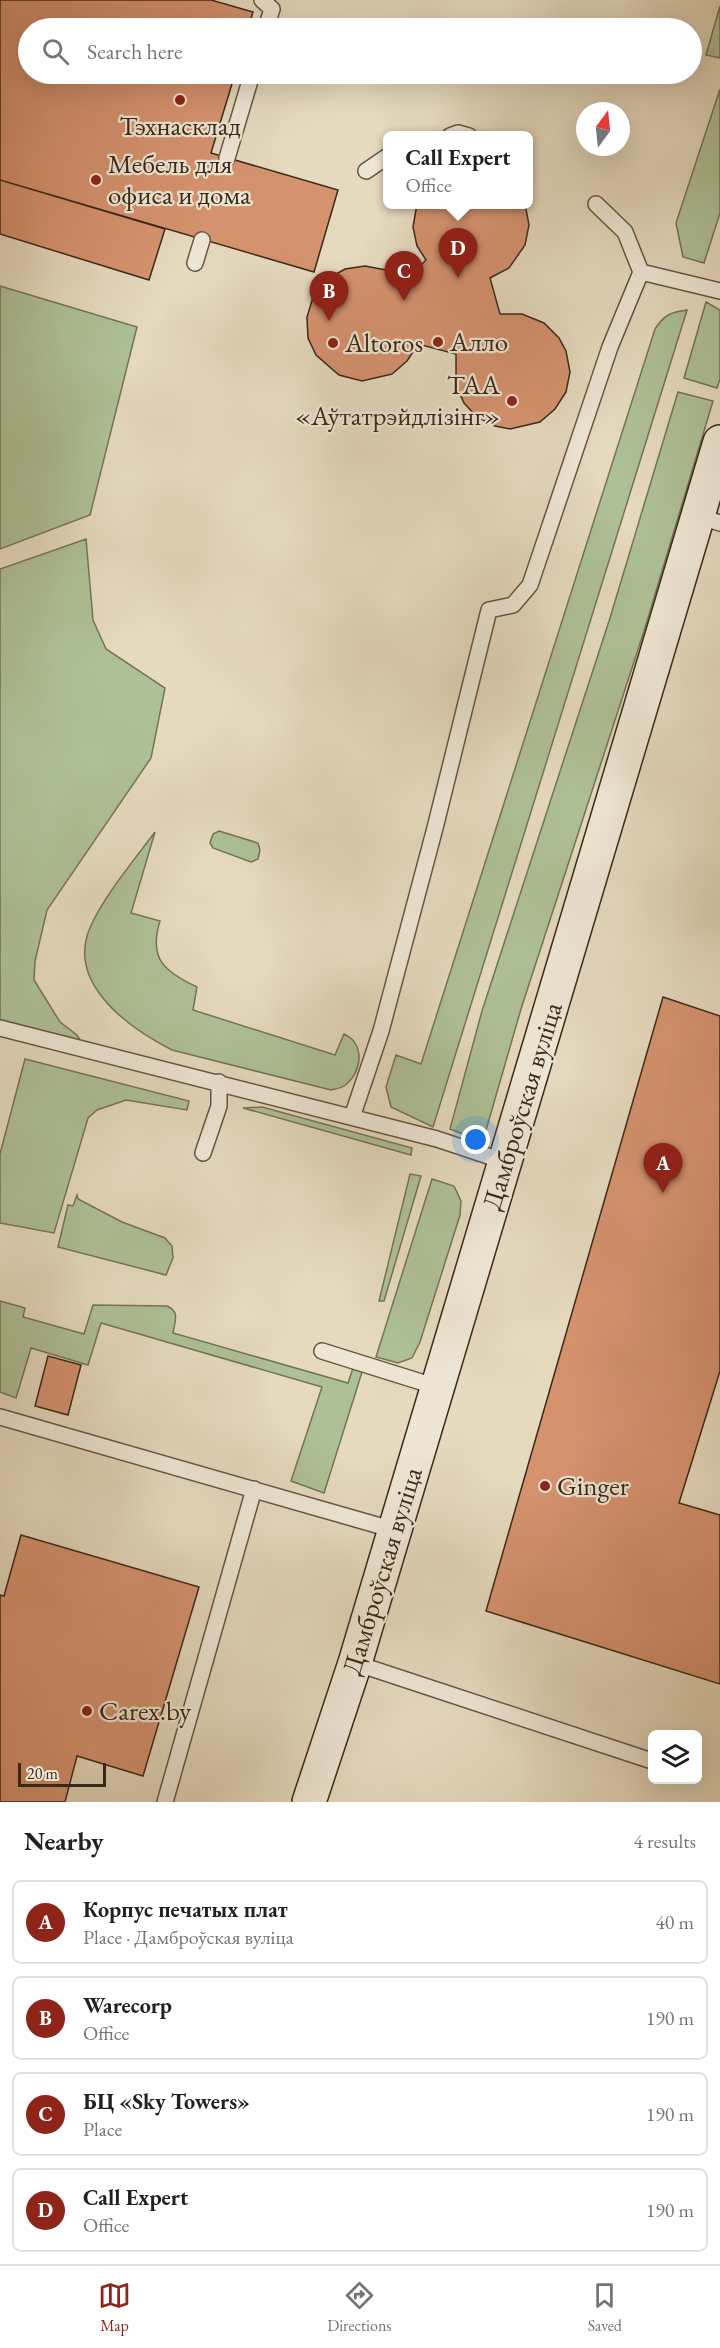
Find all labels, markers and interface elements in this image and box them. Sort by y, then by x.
search box [18,18,702,84]
icon: search [39,35,72,68]
text: Search here [87,37,182,66]
marker: Тэхнасклад [173,93,187,107]
north arrow [576,102,630,156]
place label: Тэхнасклад [119,108,241,143]
popup [383,131,533,209]
text: Call Expert [405,143,511,172]
place label: Мебель для офиса и дома [108,146,251,212]
text: Office [405,172,452,198]
marker: Мебель для офиса и дома [89,173,103,187]
pin: D [438,228,478,278]
pin: C [384,252,424,301]
pin: B [310,272,348,321]
place label: Алло [449,324,508,359]
place label: Altoros [344,325,423,360]
marker: Алло [431,335,445,349]
marker: Altoros [326,336,340,350]
place label: ТАА «Аўтатрэйдлізінг» [295,367,500,433]
marker: ТАА «Аўтатрэйдлізінг» [505,394,519,408]
street label: Дамброўская вуліца [473,998,570,1214]
your location [461,1125,490,1154]
pin: A [644,1144,682,1193]
street label: Дамброўская вуліца [333,1463,430,1679]
place label: Ginger [557,1468,629,1503]
marker: Ginger [538,1479,552,1493]
place label: Carex.by [99,1693,191,1728]
marker: Carex.by [80,1704,94,1718]
map controls [648,1730,702,1784]
button: layers [648,1730,702,1784]
scale bar [18,1760,106,1788]
text: 20 m [27,1763,58,1784]
text: Nearby [24,1824,104,1858]
text: 4 results [633,1828,696,1854]
text: Корпус печатых плат [83,1895,288,1924]
text: A [38,1909,53,1935]
text: 40 m [655,1909,694,1935]
text: Place · Дамброўская вуліца [83,1924,294,1950]
text: Warecorp [83,1991,172,2020]
text: B [39,2005,52,2031]
text: 190 m [646,2005,694,2031]
text: Office [83,2020,129,2046]
text: БЦ «Sky Towers» [83,2087,250,2116]
text: C [38,2101,53,2127]
text: 190 m [646,2101,694,2127]
text: Place [83,2116,122,2142]
text: Call Expert [83,2183,188,2212]
text: D [38,2197,53,2223]
text: 190 m [646,2197,694,2223]
text: Office [83,2212,129,2238]
tab: Map [98,2279,131,2336]
tab: Directions [327,2279,392,2336]
tab: Saved [588,2279,622,2336]

